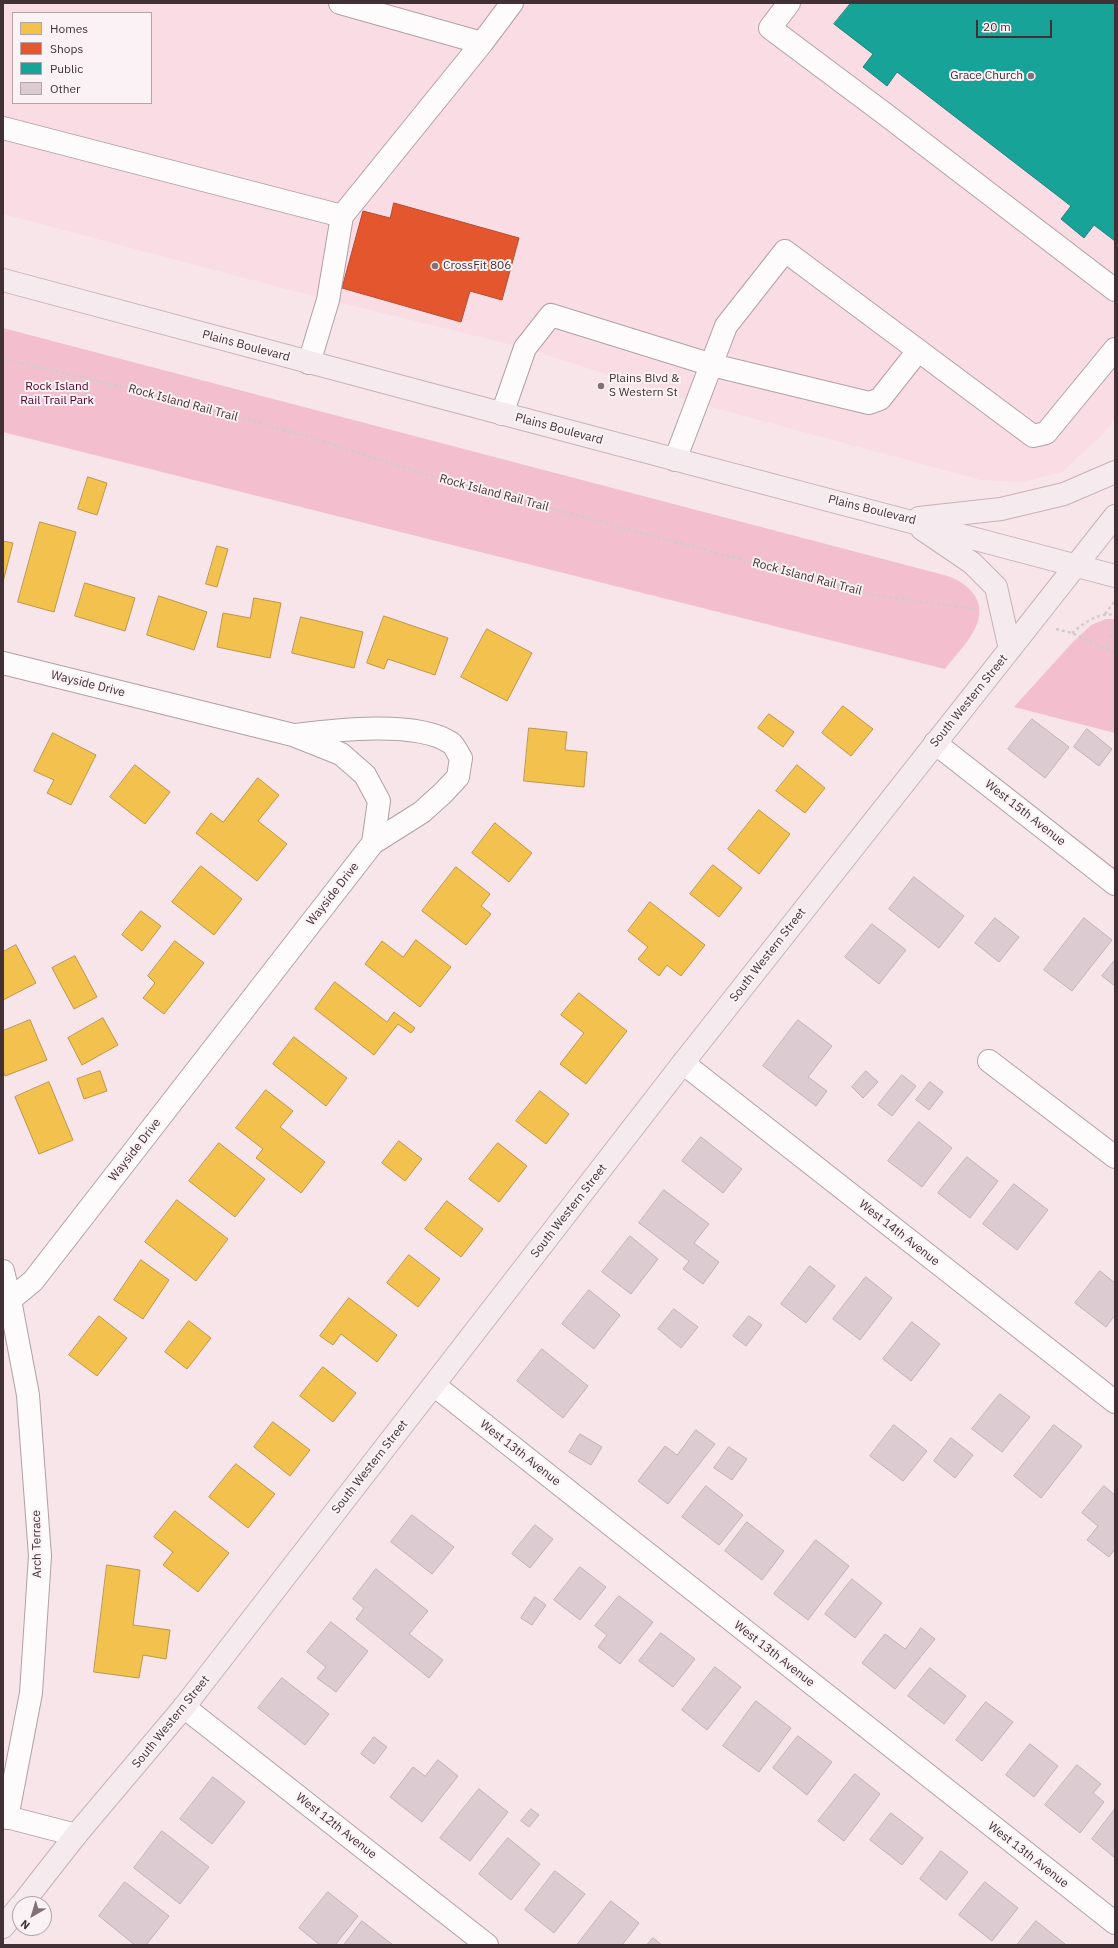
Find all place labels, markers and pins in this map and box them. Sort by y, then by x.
place label: Grace Church [950,69,1023,83]
marker: Grace Church [1026,71,1036,81]
place label: CrossFit 806 [443,259,511,273]
marker: CrossFit 806 [430,261,440,271]
place label: Plains Blvd & S Western St [609,372,679,400]
marker: Plains Blvd & S Western St [596,381,606,391]

